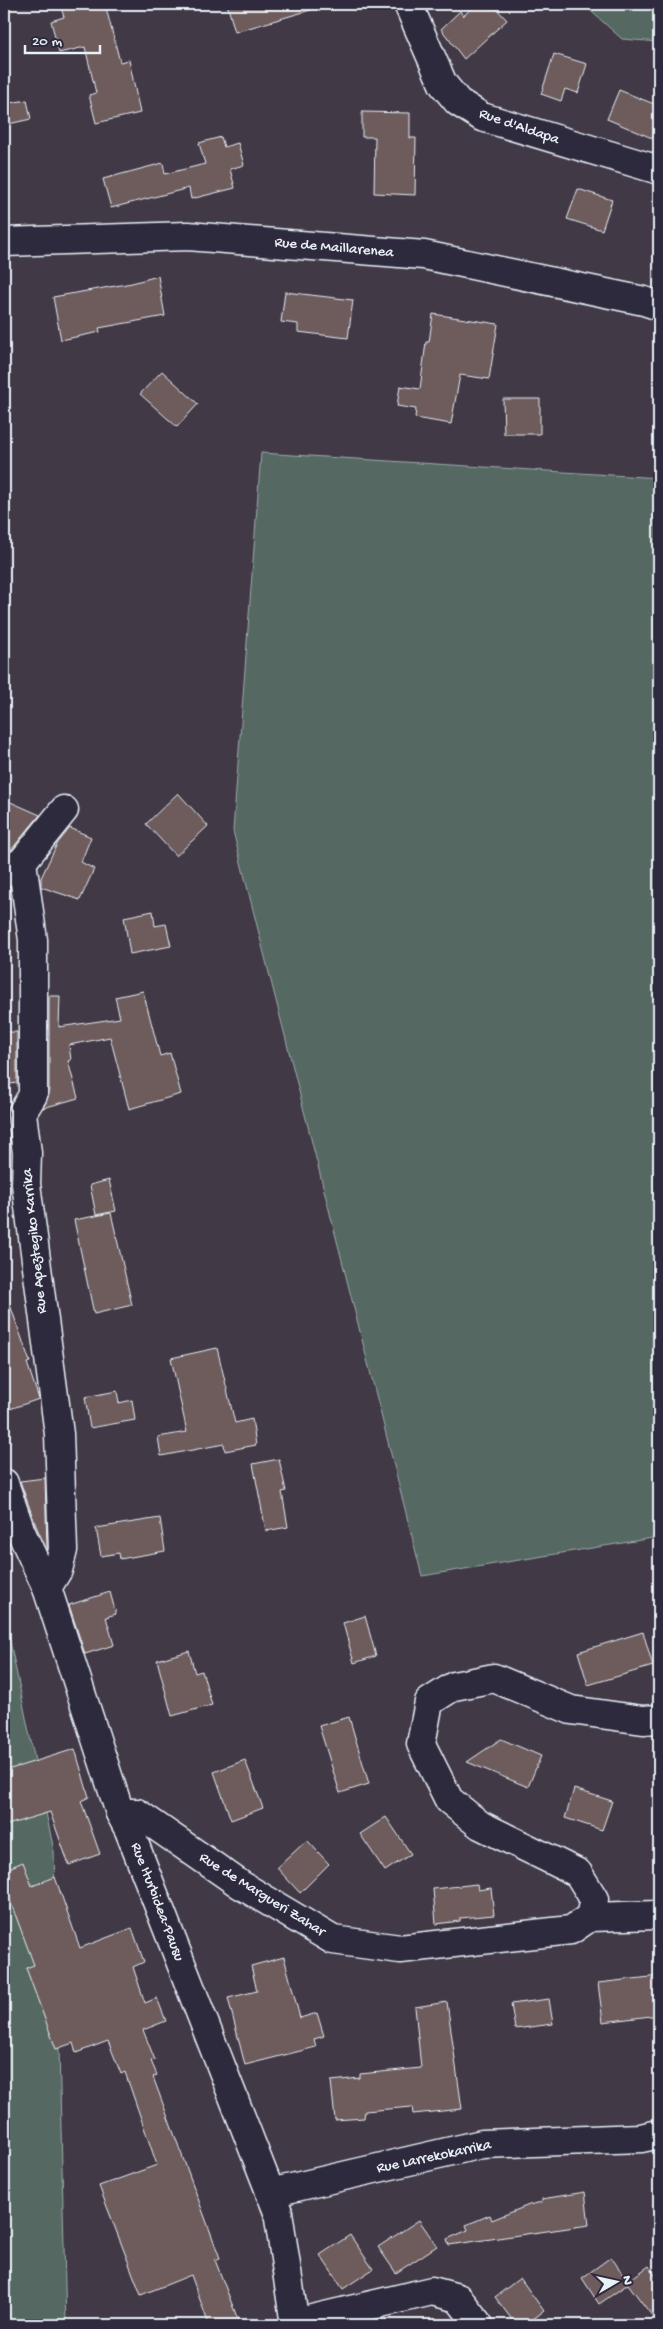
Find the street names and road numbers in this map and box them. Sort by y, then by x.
street label: Rue d'Aldapa [476,105,562,149]
street label: Rue de Maillarenea [274,234,395,262]
street label: Rue Apeztegiko Karrika [18,1167,52,1315]
street label: Rue Iturbidea-Pausu [126,1840,188,1964]
street label: Rue de Margueri Zahar [196,1849,330,1942]
street label: Rue Larrekokarrika [375,2136,494,2178]

